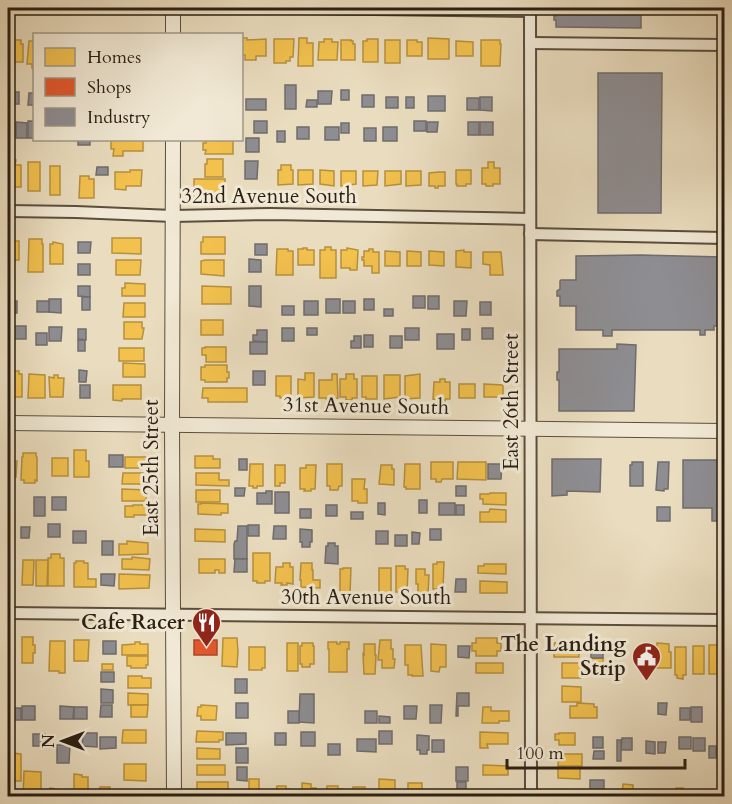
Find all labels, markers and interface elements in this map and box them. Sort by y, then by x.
legend [33,33,243,141]
text: Homes [87,45,141,70]
text: Shops [87,75,131,100]
text: Industry [87,105,151,130]
street label: 32nd Avenue South [181,182,357,211]
street label: East 26th Street [497,333,526,471]
street label: 31st Avenue South [283,390,450,422]
street label: East 25th Street [137,399,166,537]
street label: 30th Avenue South [281,583,452,612]
restaurant icon: Cafe Racer [190,606,222,648]
place label: Cafe Racer [81,608,186,637]
place label: The Landing Strip [501,630,626,683]
public building icon: The Landing Strip [631,640,663,682]
north arrow [33,711,93,771]
scale bar [507,732,686,770]
text: N [38,734,60,748]
text: 100 m [516,741,564,766]

